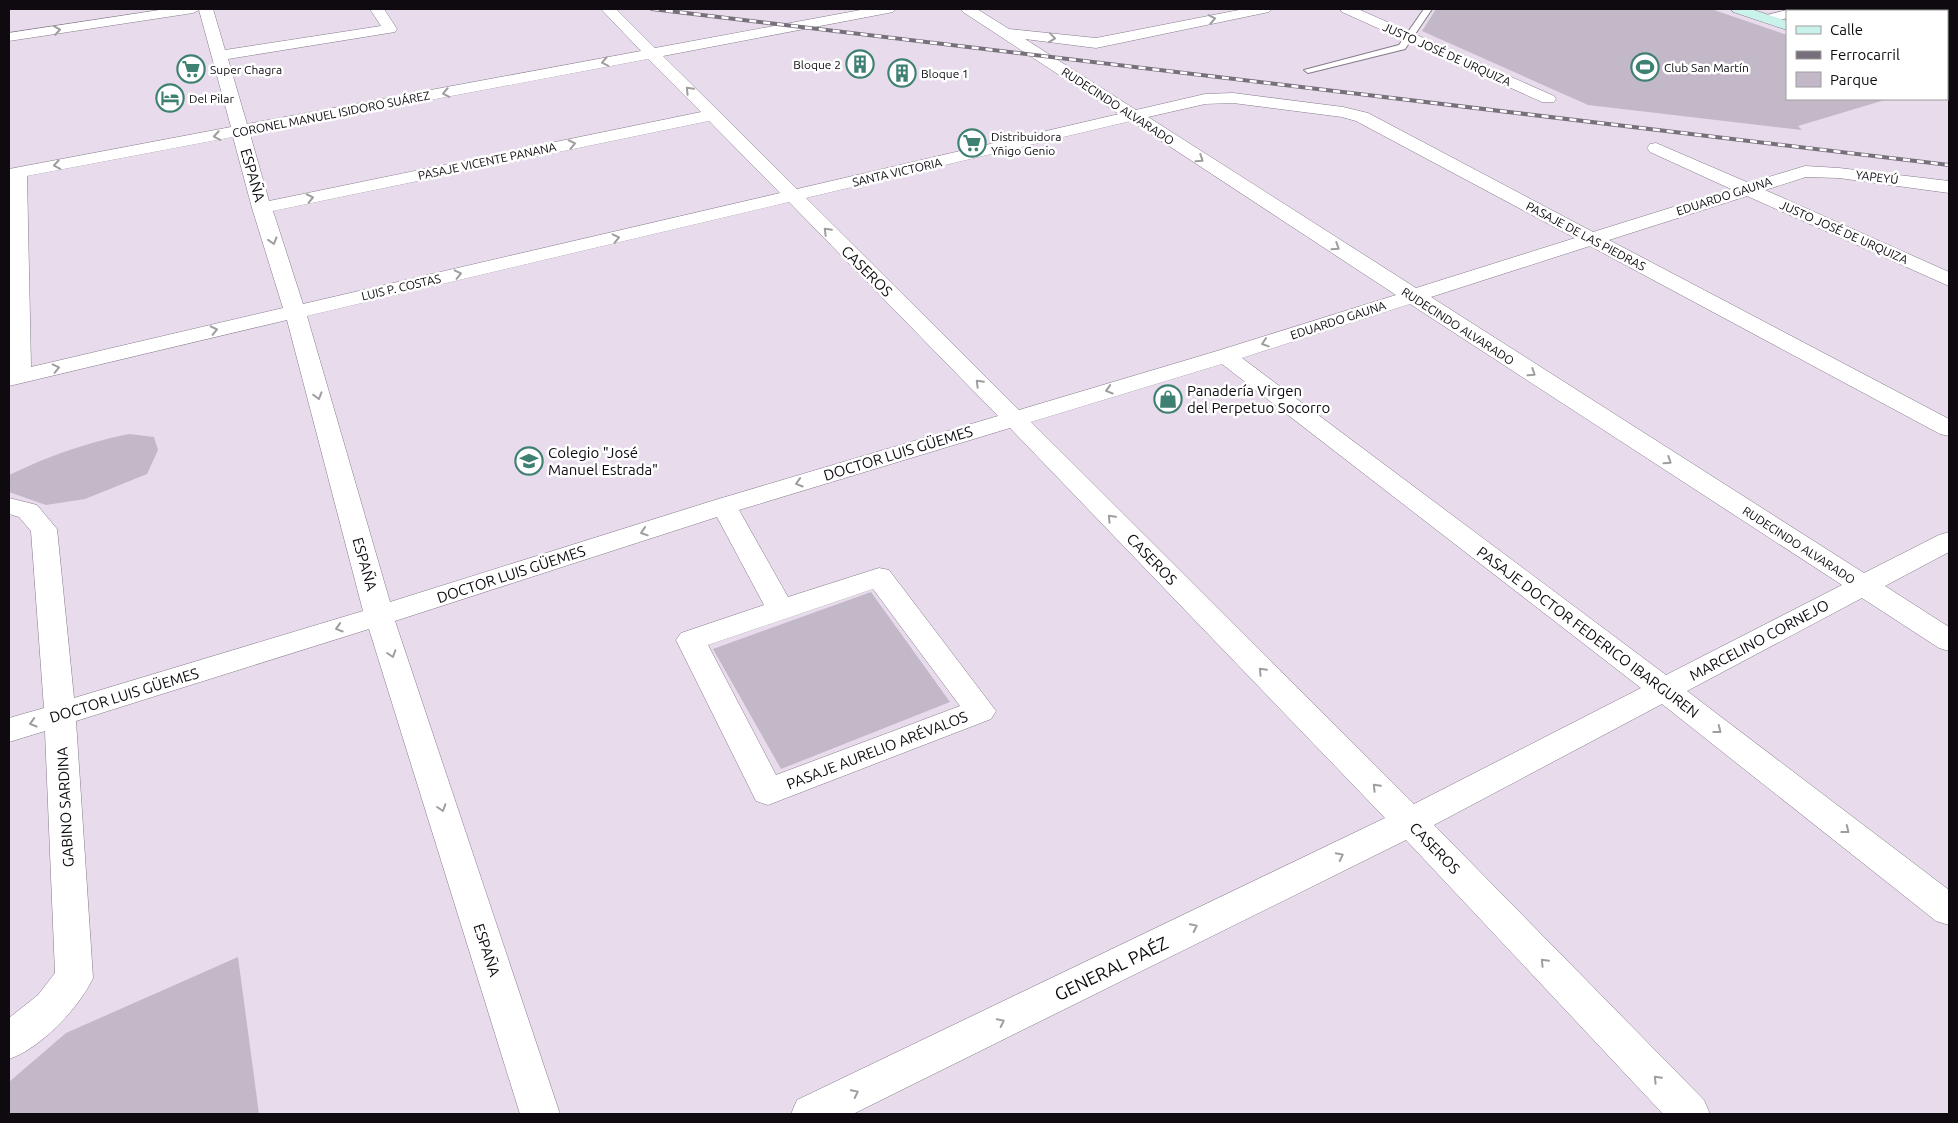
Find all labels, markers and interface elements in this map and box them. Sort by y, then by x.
legend [1786,10,1948,100]
one-way arrow [1208,14,1217,25]
street label: JUSTO JOSÉ DE URQUIZA [1381,20,1513,88]
text: Calle [1830,21,1863,38]
one-way arrow [53,25,61,35]
one-way arrow [1049,32,1057,43]
text: Ferrocarril [1830,46,1900,63]
building icon: Bloque 2 [845,49,875,79]
sports icon: Club San Martín [1630,52,1660,82]
supermarket icon: Super Chagra [176,54,206,84]
one-way arrow [601,57,610,67]
place label: Bloque 2 [793,58,841,71]
building icon: Bloque 1 [887,58,917,88]
place label: Club San Martín [1664,61,1749,74]
place label: Super Chagra [210,63,282,76]
street label: RUDECINDO ALVARADO [1059,65,1177,147]
place label: Bloque 1 [921,67,969,80]
text: Parque [1830,71,1878,88]
hotel icon: Del Pilar [155,83,185,113]
one-way arrow [441,87,450,97]
one-way arrow [686,87,695,96]
street label: CORONEL MANUEL ISIDORO SUÁREZ [231,88,431,140]
place label: Del Pilar [189,92,234,105]
supermarket icon: Distribuidora Yñigo Genio [957,128,987,158]
one-way arrow [213,130,222,140]
place label: Distribuidora Yñigo Genio [991,130,1061,157]
one-way arrow [568,139,577,150]
street label: PASAJE VICENTE PANANA [417,140,558,182]
street label: ESPAÑA [237,146,269,204]
one-way arrow [1194,153,1203,163]
street label: SANTA VICTORIA [851,155,943,189]
one-way arrow [53,159,62,169]
street label: YAPEYÚ [1855,168,1899,186]
street label: EDUARDO GAUNA [1675,174,1774,218]
one-way arrow [306,193,315,204]
street label: JUSTO JOSÉ DE URQUIZA [1778,198,1910,266]
street label: PASAJE DE LAS PIEDRAS [1524,199,1648,273]
one-way arrow [824,228,833,237]
one-way arrow [612,233,621,243]
one-way arrow [267,236,277,244]
one-way arrow [1331,241,1340,251]
street label: CASEROS [838,242,896,300]
one-way arrow [453,269,462,280]
street label: LUIS P. COSTAS [360,272,442,302]
street label: RUDECINDO ALVARADO [1399,285,1517,367]
street label: EDUARDO GAUNA [1289,298,1388,342]
one-way arrow [210,325,219,336]
one-way arrow [1261,337,1270,347]
one-way arrow [52,363,61,374]
one-way arrow [1526,367,1535,376]
one-way arrow [976,380,985,389]
place label: Panadería Virgen del Perpetuo Socorro [1187,382,1330,416]
one-way arrow [1106,384,1114,394]
shop icon: Panadería Virgen del Perpetuo Socorro [1153,384,1183,414]
one-way arrow [313,392,323,400]
street label: DOCTOR LUIS GÜEMES [821,422,975,484]
place label: Colegio "José Manuel Estrada" [548,444,658,478]
school or university icon: Colegio "José Manuel Estrada" [514,446,544,476]
one-way arrow [1663,455,1672,464]
one-way arrow [796,478,804,488]
street label: RUDECINDO ALVARADO [1740,504,1858,586]
one-way arrow [1108,515,1117,524]
one-way arrow [640,526,649,536]
street label: CASEROS [1123,530,1181,588]
street label: ESPAÑA [349,535,381,593]
street label: DOCTOR LUIS GÜEMES [435,542,587,606]
street label: PASAJE DOCTOR FEDERICO IBARGUREN [1474,543,1702,721]
street label: MARCELINO CORNEJO [1686,596,1832,684]
one-way arrow [335,623,344,633]
one-way arrow [386,649,396,657]
street label: DOCTOR LUIS GÜEMES [47,664,201,726]
one-way arrow [1259,668,1268,677]
street label: PASAJE AURELIO ARÉVALOS [784,708,970,792]
one-way arrow [30,717,38,727]
one-way arrow [1712,725,1721,733]
street label: GABINO SARDINA [53,746,77,868]
one-way arrow [1372,784,1381,793]
one-way arrow [436,804,446,812]
street label: CASEROS [1406,819,1464,877]
one-way arrow [1840,825,1849,833]
one-way arrow [1335,852,1344,862]
street label: ESPAÑA [470,921,504,979]
one-way arrow [1189,923,1198,933]
street label: GENERAL PAÉZ [1051,931,1171,1004]
one-way arrow [1541,959,1550,968]
one-way arrow [996,1017,1005,1028]
one-way arrow [1653,1076,1662,1085]
one-way arrow [850,1089,859,1099]

